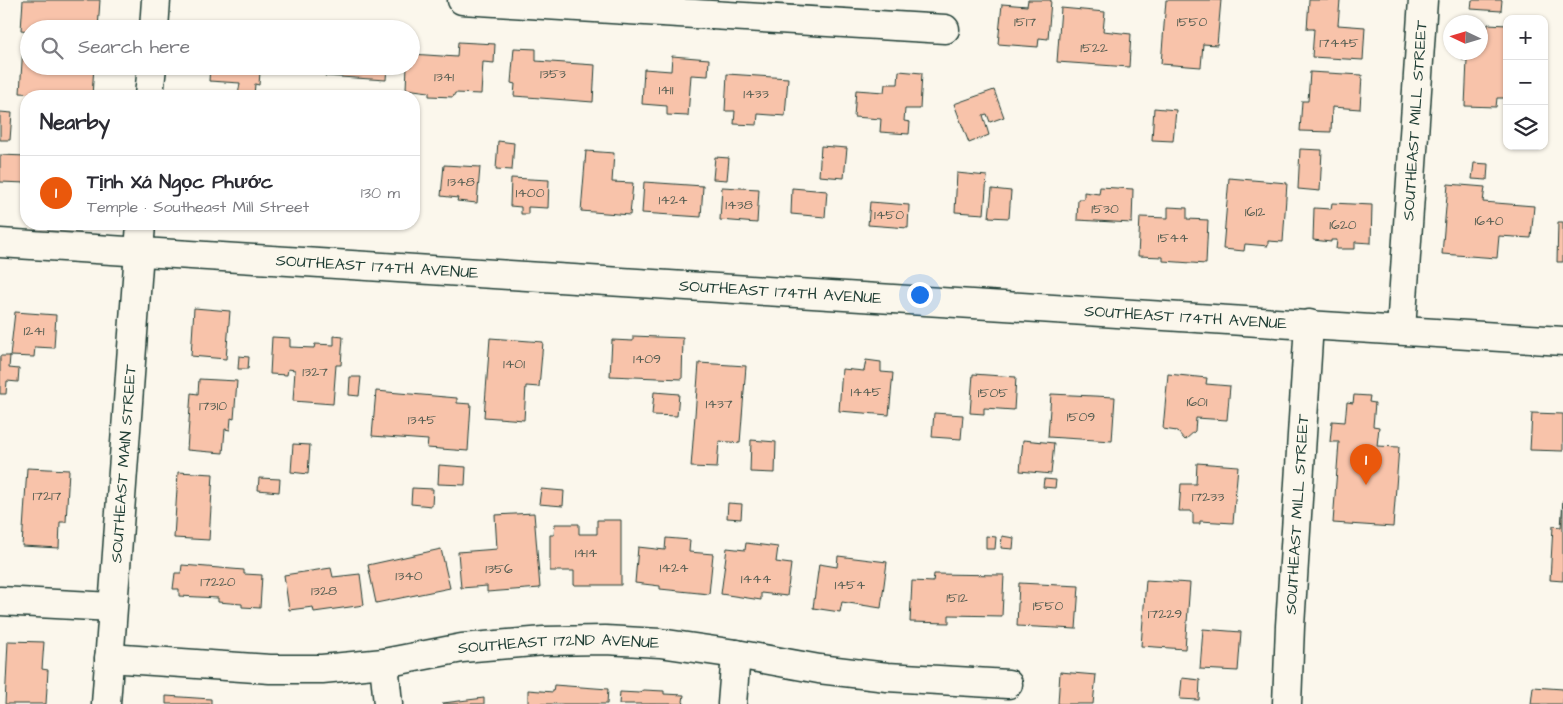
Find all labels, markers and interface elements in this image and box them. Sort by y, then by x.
house number: 1517 [1014,12,1036,32]
house number: 1550 [1177,12,1207,32]
north arrow [1443,15,1488,60]
map controls [1503,15,1548,150]
button: + [1503,15,1548,60]
search box [20,20,420,75]
street label: SOUTHEAST MILL STREET [1397,20,1433,221]
house number: 17445 [1319,33,1359,53]
icon: search [38,34,66,62]
text: Search here [78,34,190,61]
house number: 1522 [1080,38,1108,58]
button: − [1503,60,1548,105]
house number: 1353 [540,64,566,84]
house number: 1341 [434,67,454,87]
house number: 1411 [659,80,674,100]
house number: 1433 [743,84,769,104]
button: layers [1503,105,1548,150]
text: Nearby [40,108,110,137]
text: Tịnh Xá Ngọc Phước [87,169,273,196]
house number: 1348 [447,172,475,192]
text: 1 [55,182,57,204]
text: 130 m [361,182,400,204]
house number: 1400 [516,183,545,203]
house number: 1424 [659,190,688,210]
house number: 1438 [725,195,753,215]
text: Temple · Southeast Mill Street [87,196,309,218]
house number: 1530 [1091,199,1119,219]
house number: 1612 [1245,202,1265,222]
house number: 1450 [874,205,904,225]
house number: 1640 [1475,211,1504,231]
house number: 1620 [1329,215,1357,235]
house number: 1544 [1158,228,1189,248]
street label: SOUTHEAST 174TH AVENUE [275,249,480,284]
street label: SOUTHEAST 174TH AVENUE [678,275,883,309]
your location [907,282,933,308]
street label: SOUTHEAST 174TH AVENUE [1084,300,1288,335]
house number: 1241 [23,321,45,341]
house number: 1409 [633,349,661,369]
house number: 1401 [503,354,525,374]
house number: 1327 [302,362,328,382]
street label: SOUTHEAST MAIN STREET [105,364,142,564]
house number: 1445 [851,382,881,402]
house number: 1505 [978,383,1008,403]
house number: 1601 [1186,392,1208,412]
house number: 1437 [705,394,733,414]
house number: 17310 [199,396,227,416]
house number: 1509 [1067,407,1095,427]
house number: 1345 [408,410,436,430]
street label: SOUTHEAST MILL STREET [1280,413,1314,615]
pin: 1 [1350,444,1382,485]
house number: 17217 [33,486,62,506]
house number: 17233 [1192,487,1224,507]
house number: 1414 [575,543,598,563]
house number: 1424 [660,558,689,578]
house number: 1356 [485,559,513,579]
house number: 1340 [395,566,423,586]
house number: 1444 [741,569,772,589]
house number: 17220 [200,572,236,592]
house number: 1454 [835,575,866,595]
house number: 1328 [311,581,337,601]
house number: 1512 [946,588,968,608]
house number: 1550 [1033,596,1063,616]
house number: 17229 [1148,604,1182,624]
street label: SOUTHEAST 172ND AVENUE [457,629,661,659]

